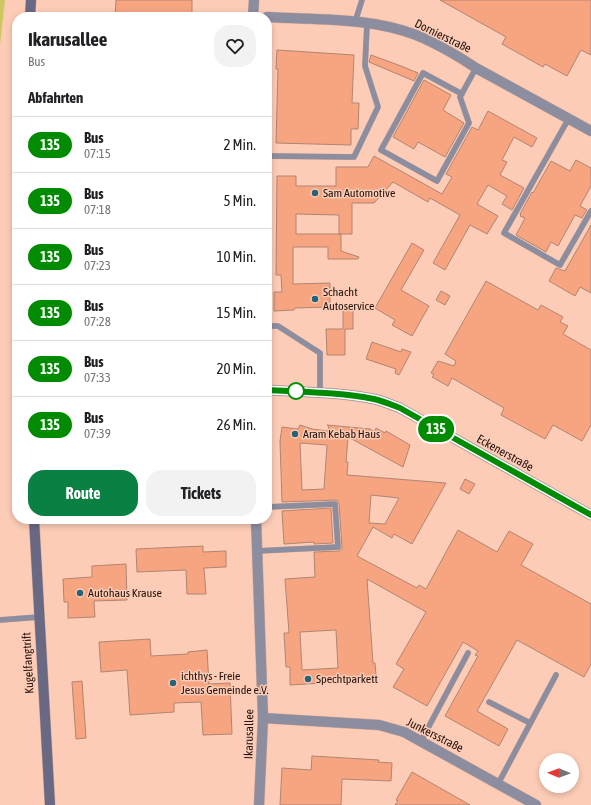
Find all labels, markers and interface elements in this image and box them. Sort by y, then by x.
street label: Dornierstraße [412,16,474,56]
button: heart [214,25,256,67]
text: Ikarusallee [28,28,107,50]
text: Bus [28,54,45,69]
text: Abfahrten [28,89,83,106]
text: Bus [84,129,104,146]
text: 2 Min. [223,136,256,153]
text: 135 [40,137,60,153]
text: 07:15 [84,146,111,161]
text: Bus [84,185,104,202]
place label: Sam Automotive [323,186,395,200]
marker: Sam Automotive [310,188,320,198]
text: 5 Min. [223,192,256,209]
text: 135 [40,193,60,209]
text: 07:18 [84,202,111,217]
text: Bus [84,241,104,258]
text: 10 Min. [216,248,256,265]
text: 135 [40,249,60,265]
text: 07:23 [84,258,111,273]
place label: Schacht Autoservice [323,285,374,313]
marker: Schacht Autoservice [310,294,320,304]
text: Bus [84,297,104,314]
text: 15 Min. [216,304,256,321]
text: 135 [40,305,60,321]
text: 07:28 [84,314,111,329]
text: Bus [84,353,104,370]
text: 20 Min. [216,360,256,377]
text: 135 [40,361,60,377]
text: 07:33 [84,370,111,385]
unlabelled marker [287,382,305,400]
text: Bus [84,409,104,426]
text: 26 Min. [216,416,256,433]
line badge: 135 [413,416,459,442]
text: 135 [40,417,60,433]
text: 135 [426,421,446,437]
text: 07:39 [84,426,111,441]
place label: Aram Kebab Haus [303,427,380,441]
marker: Aram Kebab Haus [290,429,300,439]
street label: Eckenerstraße [474,432,536,474]
button: Route [28,470,138,516]
button: Tickets [146,470,256,516]
place label: Autohaus Krause [88,586,162,600]
marker: Autohaus Krause [75,588,85,598]
street label: Kugelfangtrift [19,631,37,694]
place label: ichthys - Freie Jesus Gemeinde e.V. [181,669,269,697]
place label: Spechtparkett [316,672,379,686]
marker: Spechtparkett [303,674,313,684]
marker: ichthys - Freie Jesus Gemeinde e.V. [168,678,178,688]
street label: Ikarusallee [242,709,256,759]
street label: Junkersstraße [404,715,466,755]
north arrow [539,753,579,793]
map controls [539,753,579,793]

